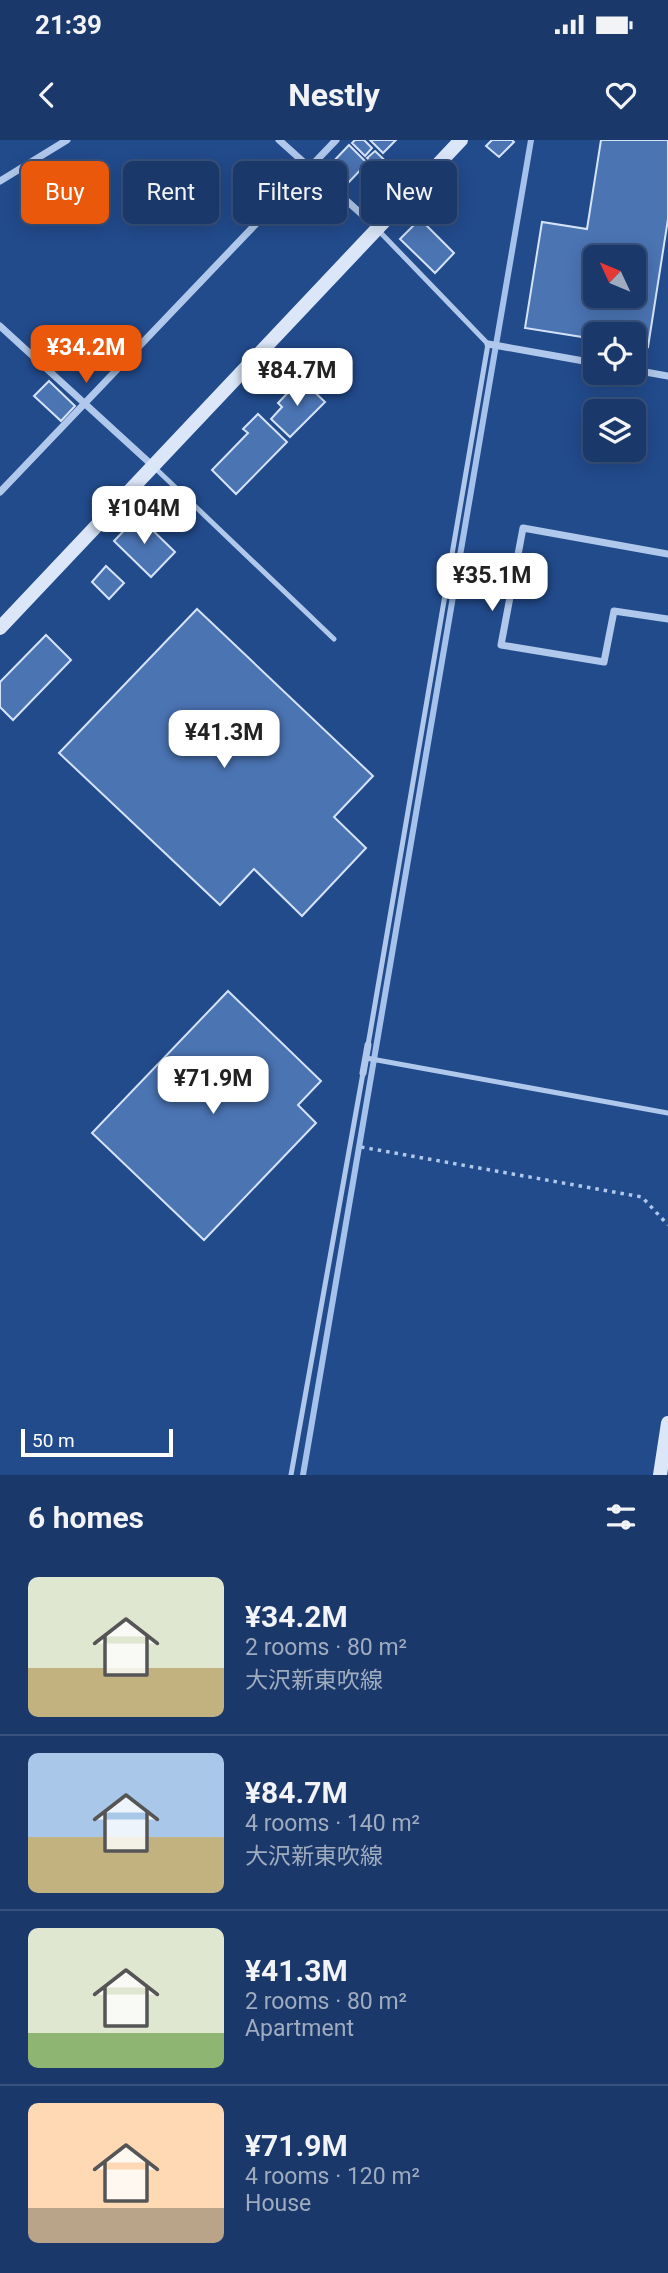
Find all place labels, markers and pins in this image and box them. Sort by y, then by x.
pin: ¥34.2M [29,326,143,385]
pin: ¥84.7M [240,348,354,408]
pin: ¥104M [95,486,193,546]
pin: ¥35.1M [435,554,549,613]
pin: ¥41.3M [167,710,281,770]
pin: ¥71.9M [156,1056,270,1116]

